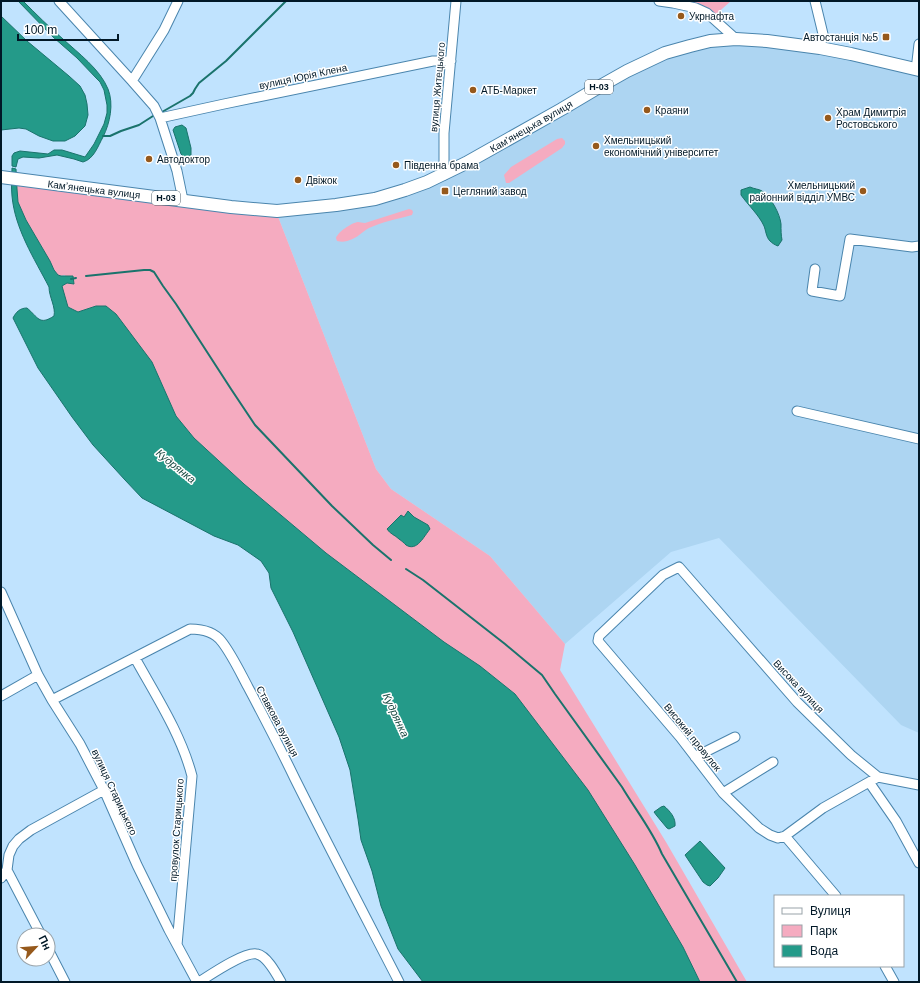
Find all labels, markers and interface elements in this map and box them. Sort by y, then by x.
marker: Укрнафта [676,11,686,21]
place label: Укрнафта [689,11,734,22]
scale bar [18,16,118,42]
text: 100 m [24,23,57,37]
place label: Автостанція №5 [803,32,878,43]
marker: Автостанція №5 [881,32,891,42]
street label: вулиця Житецького [428,41,447,132]
street label: вулиця Юрія Клена [258,62,348,91]
road number: Н-03 [585,80,613,94]
marker: АТБ-Маркет [468,85,478,95]
place label: АТБ-Маркет [481,85,537,96]
street label: Камʼянецька вулиця [488,98,574,155]
marker: Краяни [642,105,652,115]
place label: Краяни [655,105,688,116]
place label: Храм Димитрія Ростовського [836,107,906,130]
marker: Храм Димитрія Ростовського [823,113,833,123]
place label: Хмельницький економічний університет [604,135,719,158]
marker: Хмельницький економічний університет [591,141,601,151]
marker: Автодоктор [144,154,154,164]
place label: Автодоктор [157,154,210,165]
marker: Південна брама [391,160,401,170]
place label: Південна брама [404,160,479,171]
marker: Двіжок [293,175,303,185]
place label: Двіжок [306,175,338,186]
street label: Камʼянецька вулиця [47,178,141,201]
place label: Хмельницький районний відділ УМВС [749,180,855,203]
marker: Цегляний завод [440,186,450,196]
place label: Цегляний завод [453,186,527,197]
marker: Хмельницький районний відділ УМВС [858,186,868,196]
road number: Н-03 [152,191,180,205]
water label: Кудрянка [154,446,198,486]
street label: Висока вулиця [771,658,826,715]
street label: Ставкова вулиця [254,684,301,759]
water label: Кудрянка [381,691,411,739]
street label: Високий провулок [662,701,724,774]
street label: вулиця Старицького [90,747,139,837]
street label: провулок Старицького [167,778,186,882]
legend [774,895,904,967]
text: Вулиця [810,904,851,918]
text: Парк [810,924,838,938]
north arrow [16,927,56,967]
text: Пн [36,933,54,952]
text: Вода [810,944,838,958]

